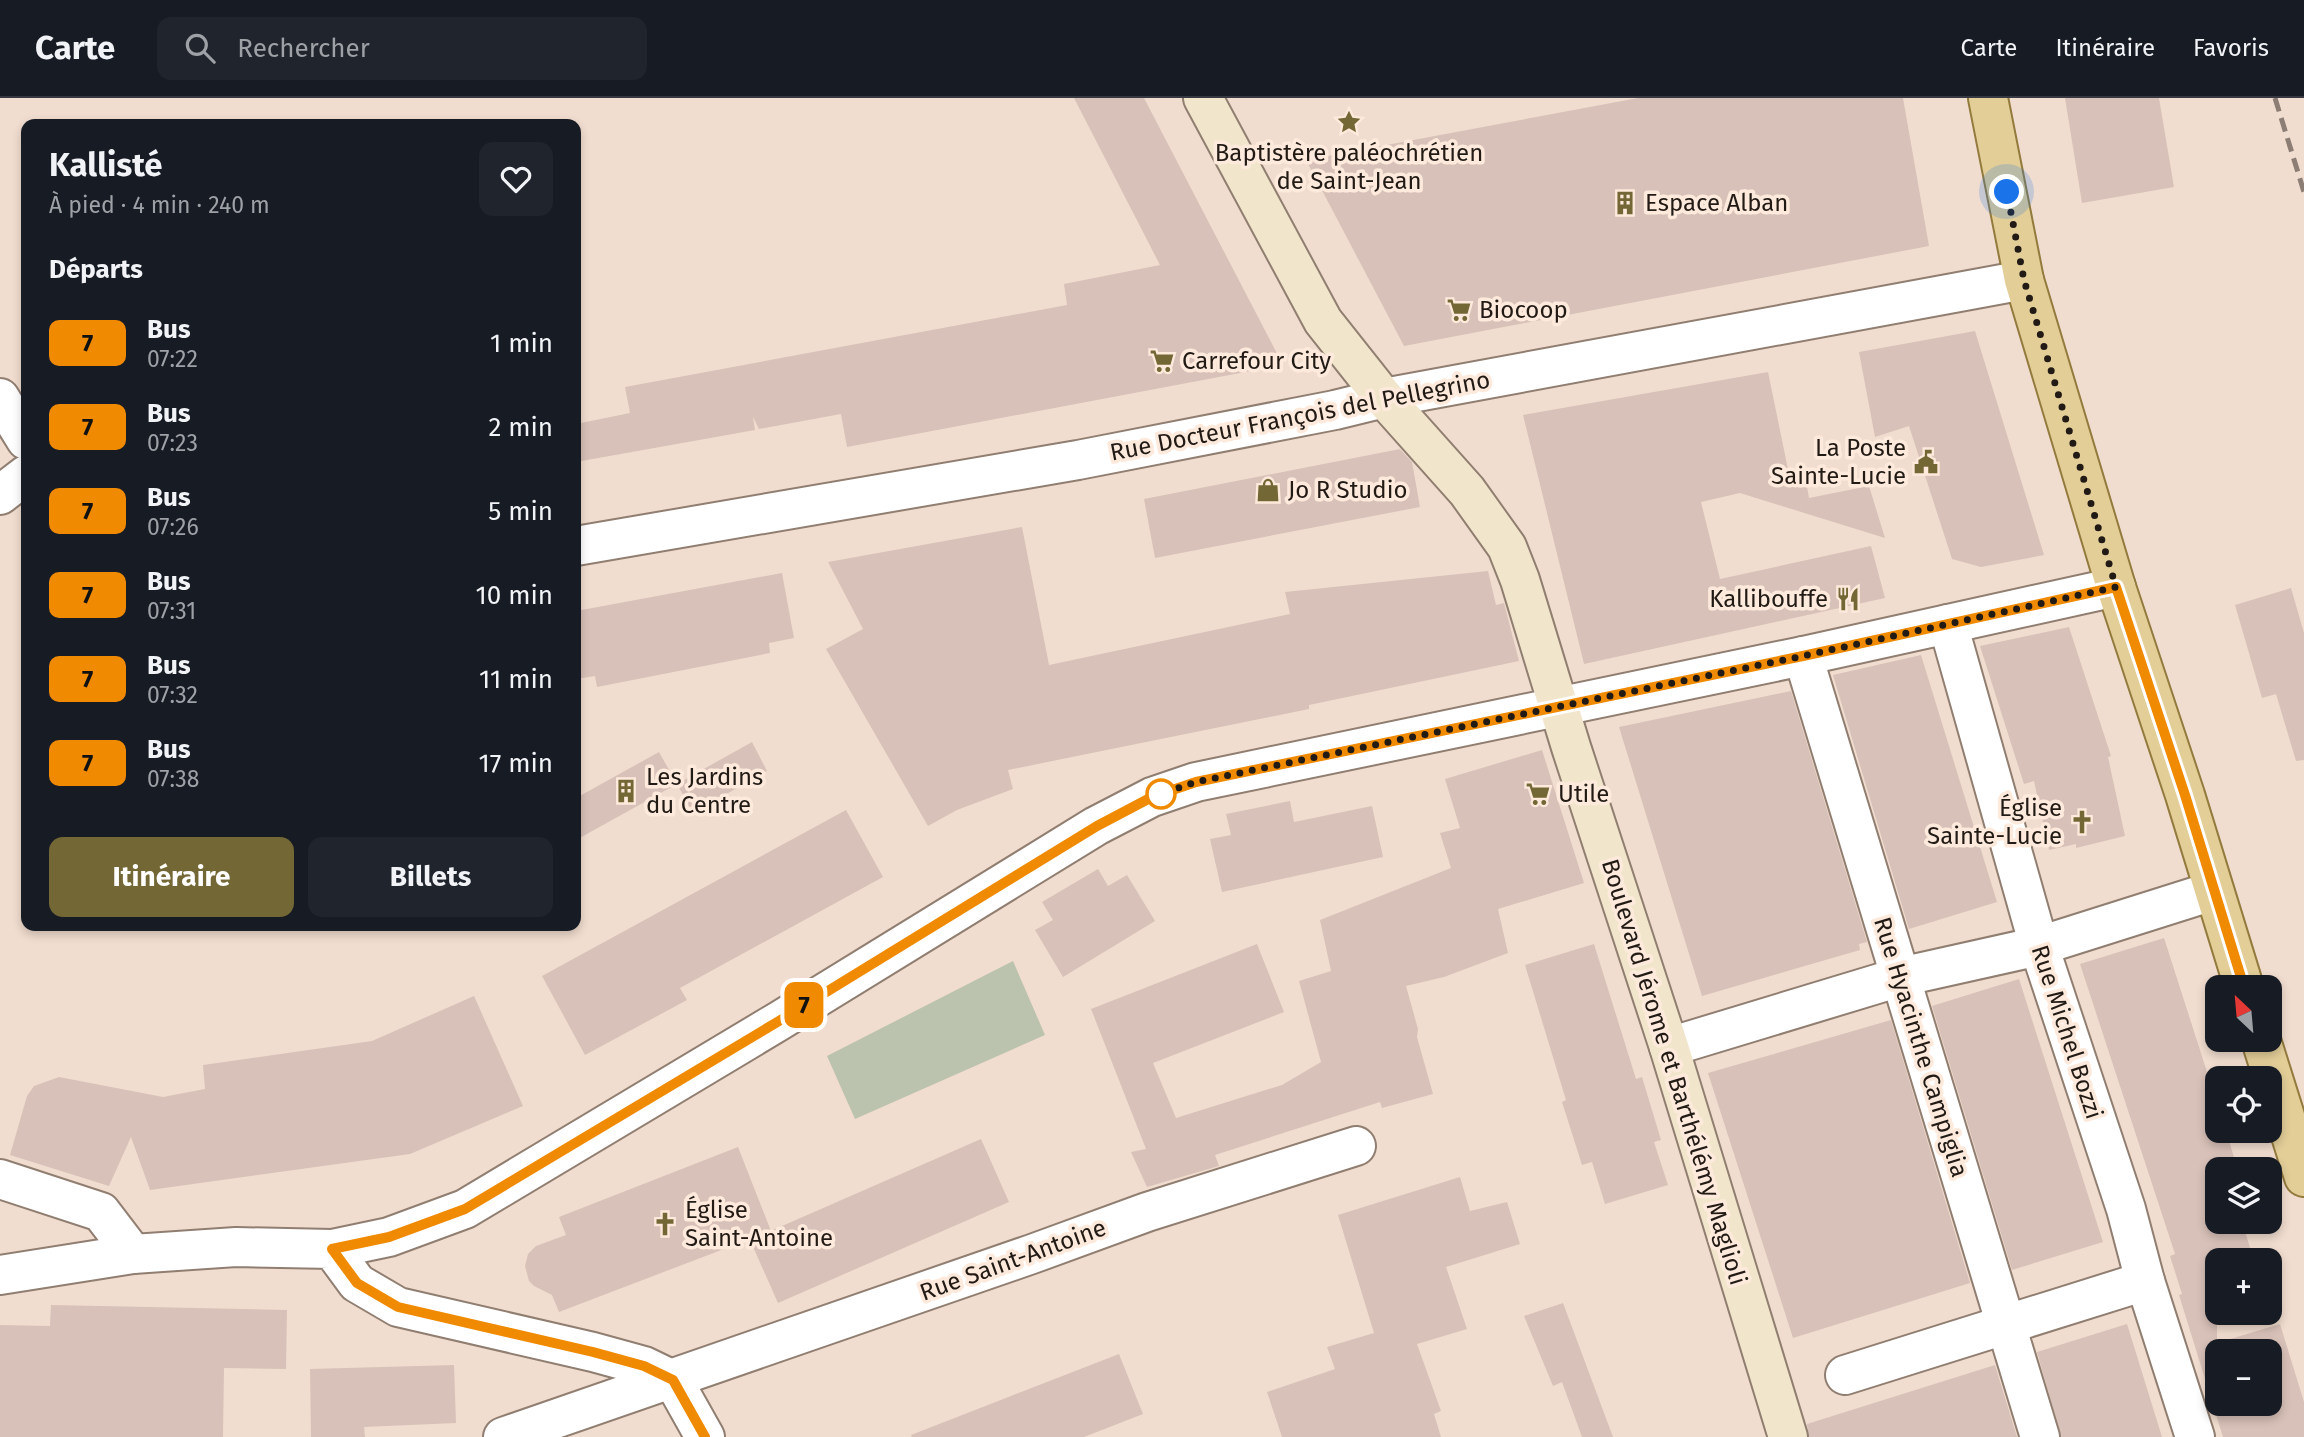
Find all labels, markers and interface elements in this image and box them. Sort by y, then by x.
search box [157,17,647,80]
text: Carte [35,28,115,68]
icon: search [181,29,219,67]
text: Rechercher [237,33,370,64]
text: Carte [1961,34,2017,62]
text: Itinéraire [2055,34,2155,62]
text: Favoris [2193,34,2269,62]
place icon: Baptistère paléochrétien de Saint-Jean [1335,108,1363,136]
place label: Baptistère paléochrétien de Saint-Jean [1215,139,1483,195]
button: heart [479,142,553,216]
text: Kallisté [49,145,163,185]
your location [1989,174,2024,209]
building icon: Espace Alban [1611,189,1639,217]
place label: Espace Alban [1645,189,1788,217]
text: À pied · 4 min · 240 m [49,191,270,219]
text: Départs [49,254,143,285]
supermarket icon: Biocoop [1445,296,1473,324]
place label: Biocoop [1479,296,1568,324]
text: Bus [147,314,190,345]
text: 1 min [490,328,553,359]
text: 7 [82,329,93,357]
text: 07:22 [147,345,198,373]
supermarket icon: Carrefour City [1148,347,1176,375]
place label: Carrefour City [1182,347,1331,375]
street label: Rue Docteur François del Pellegrino [1108,365,1492,467]
text: Bus [147,398,190,429]
text: 2 min [488,412,553,443]
text: 7 [82,413,93,441]
text: 07:23 [147,429,198,457]
place label: La Poste Sainte-Lucie [1771,434,1906,490]
public building icon: La Poste Sainte-Lucie [1912,448,1940,476]
shop icon: Jo R Studio [1254,476,1282,504]
place label: Jo R Studio [1288,476,1407,504]
text: Bus [147,482,190,513]
text: 5 min [488,496,553,527]
text: 7 [82,497,93,525]
text: 07:26 [147,513,199,541]
text: Bus [147,566,190,597]
text: 10 min [475,580,553,611]
text: 7 [82,581,93,609]
place label: Kallibouffe [1709,585,1828,613]
restaurant icon: Kallibouffe [1834,585,1862,613]
text: 07:31 [147,597,196,625]
text: Bus [147,650,190,681]
text: 11 min [479,664,553,695]
text: 7 [82,665,93,693]
text: 07:32 [147,681,198,709]
text: Bus [147,734,190,765]
text: 17 min [478,748,553,779]
text: 7 [82,749,93,777]
place label: Les Jardins du Centre [646,763,763,819]
text: 07:38 [147,765,199,793]
building icon: Les Jardins du Centre [612,777,640,805]
unlabelled marker [1146,779,1176,809]
supermarket icon: Utile [1524,780,1552,808]
place label: Utile [1558,780,1609,808]
place label: Église Sainte-Lucie [1927,793,2062,850]
church icon: Église Sainte-Lucie [2068,808,2096,836]
button: Itinéraire [49,837,294,917]
button: Billets [308,837,553,917]
street label: Boulevard Jérome et Barthélémy Maglioli [1596,856,1752,1288]
street label: Rue Hyacinthe Campiglia [1868,914,1974,1180]
street label: Rue Michel Bozzi [2026,941,2108,1123]
north arrow [2205,975,2282,1052]
map controls [2205,975,2282,1416]
line badge: 7 [781,982,827,1028]
text: 7 [798,991,810,1019]
button: locate [2205,1066,2282,1143]
button: layers [2205,1157,2282,1234]
place label: Église Saint-Antoine [685,1195,833,1252]
church icon: Église Saint-Antoine [651,1210,679,1238]
street label: Rue Saint-Antoine [916,1213,1110,1307]
button: + [2205,1248,2282,1325]
button: − [2205,1339,2282,1416]

